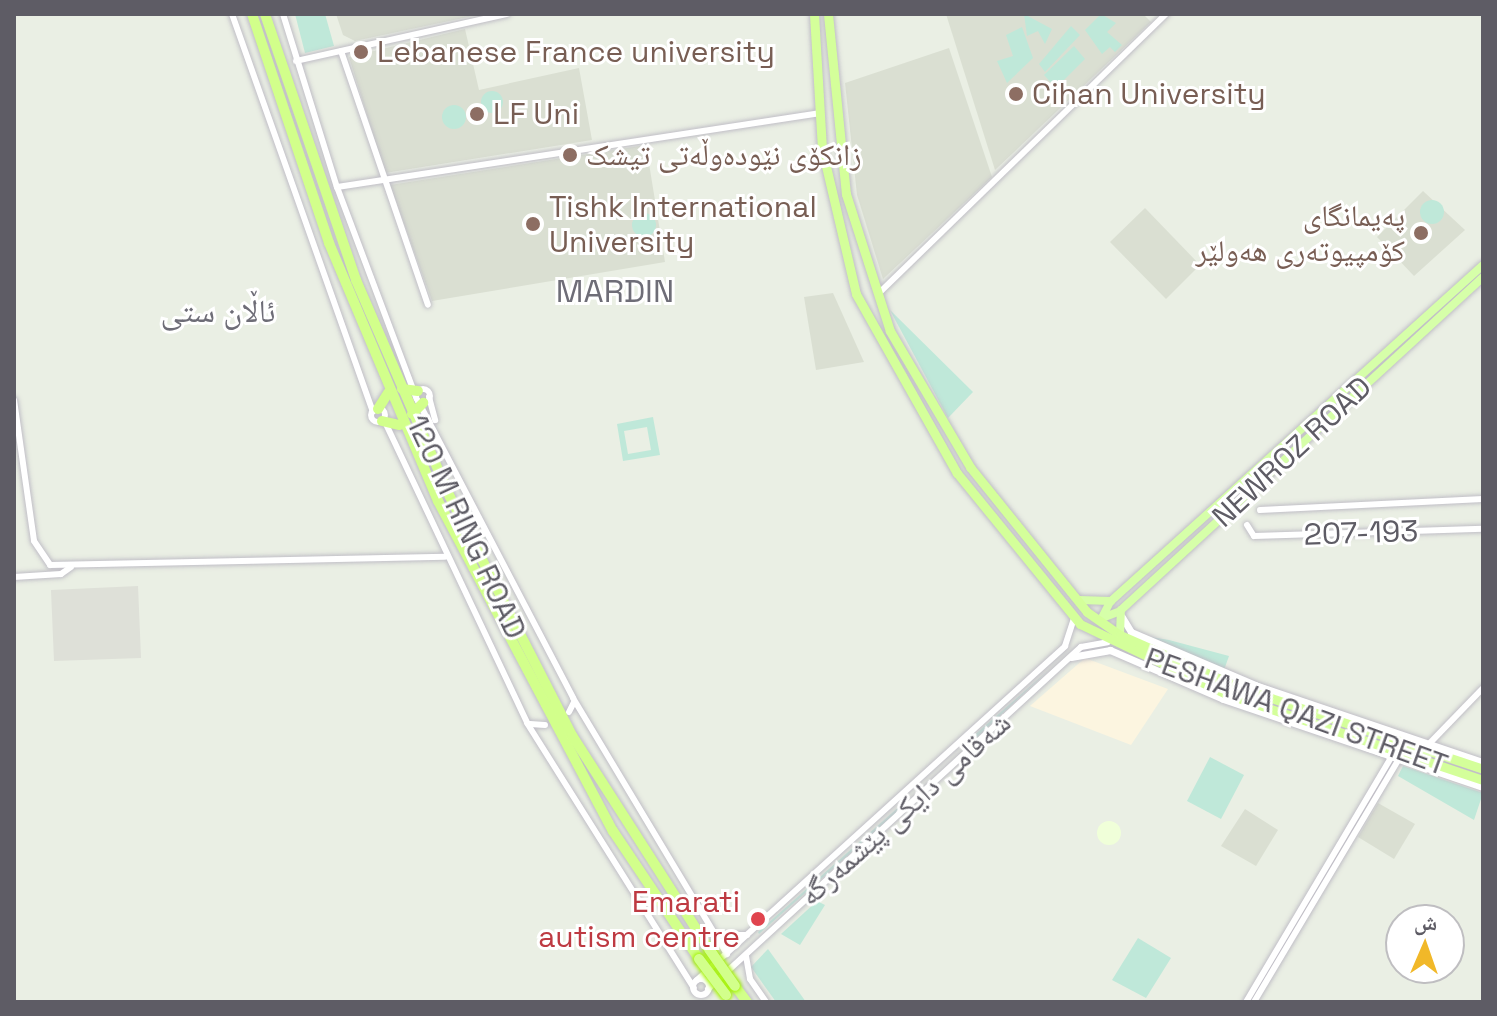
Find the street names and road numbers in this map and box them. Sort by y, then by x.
street label: NEWROZ ROAD [1205,369,1379,535]
street label: 120 M RING ROAD [398,410,534,644]
street label: 207-193 [1303,513,1419,553]
street label: PESHAWA QAZI STREET [1140,640,1452,784]
street label: شەقامی دایکی پێشمەرگە [792,705,1018,913]

